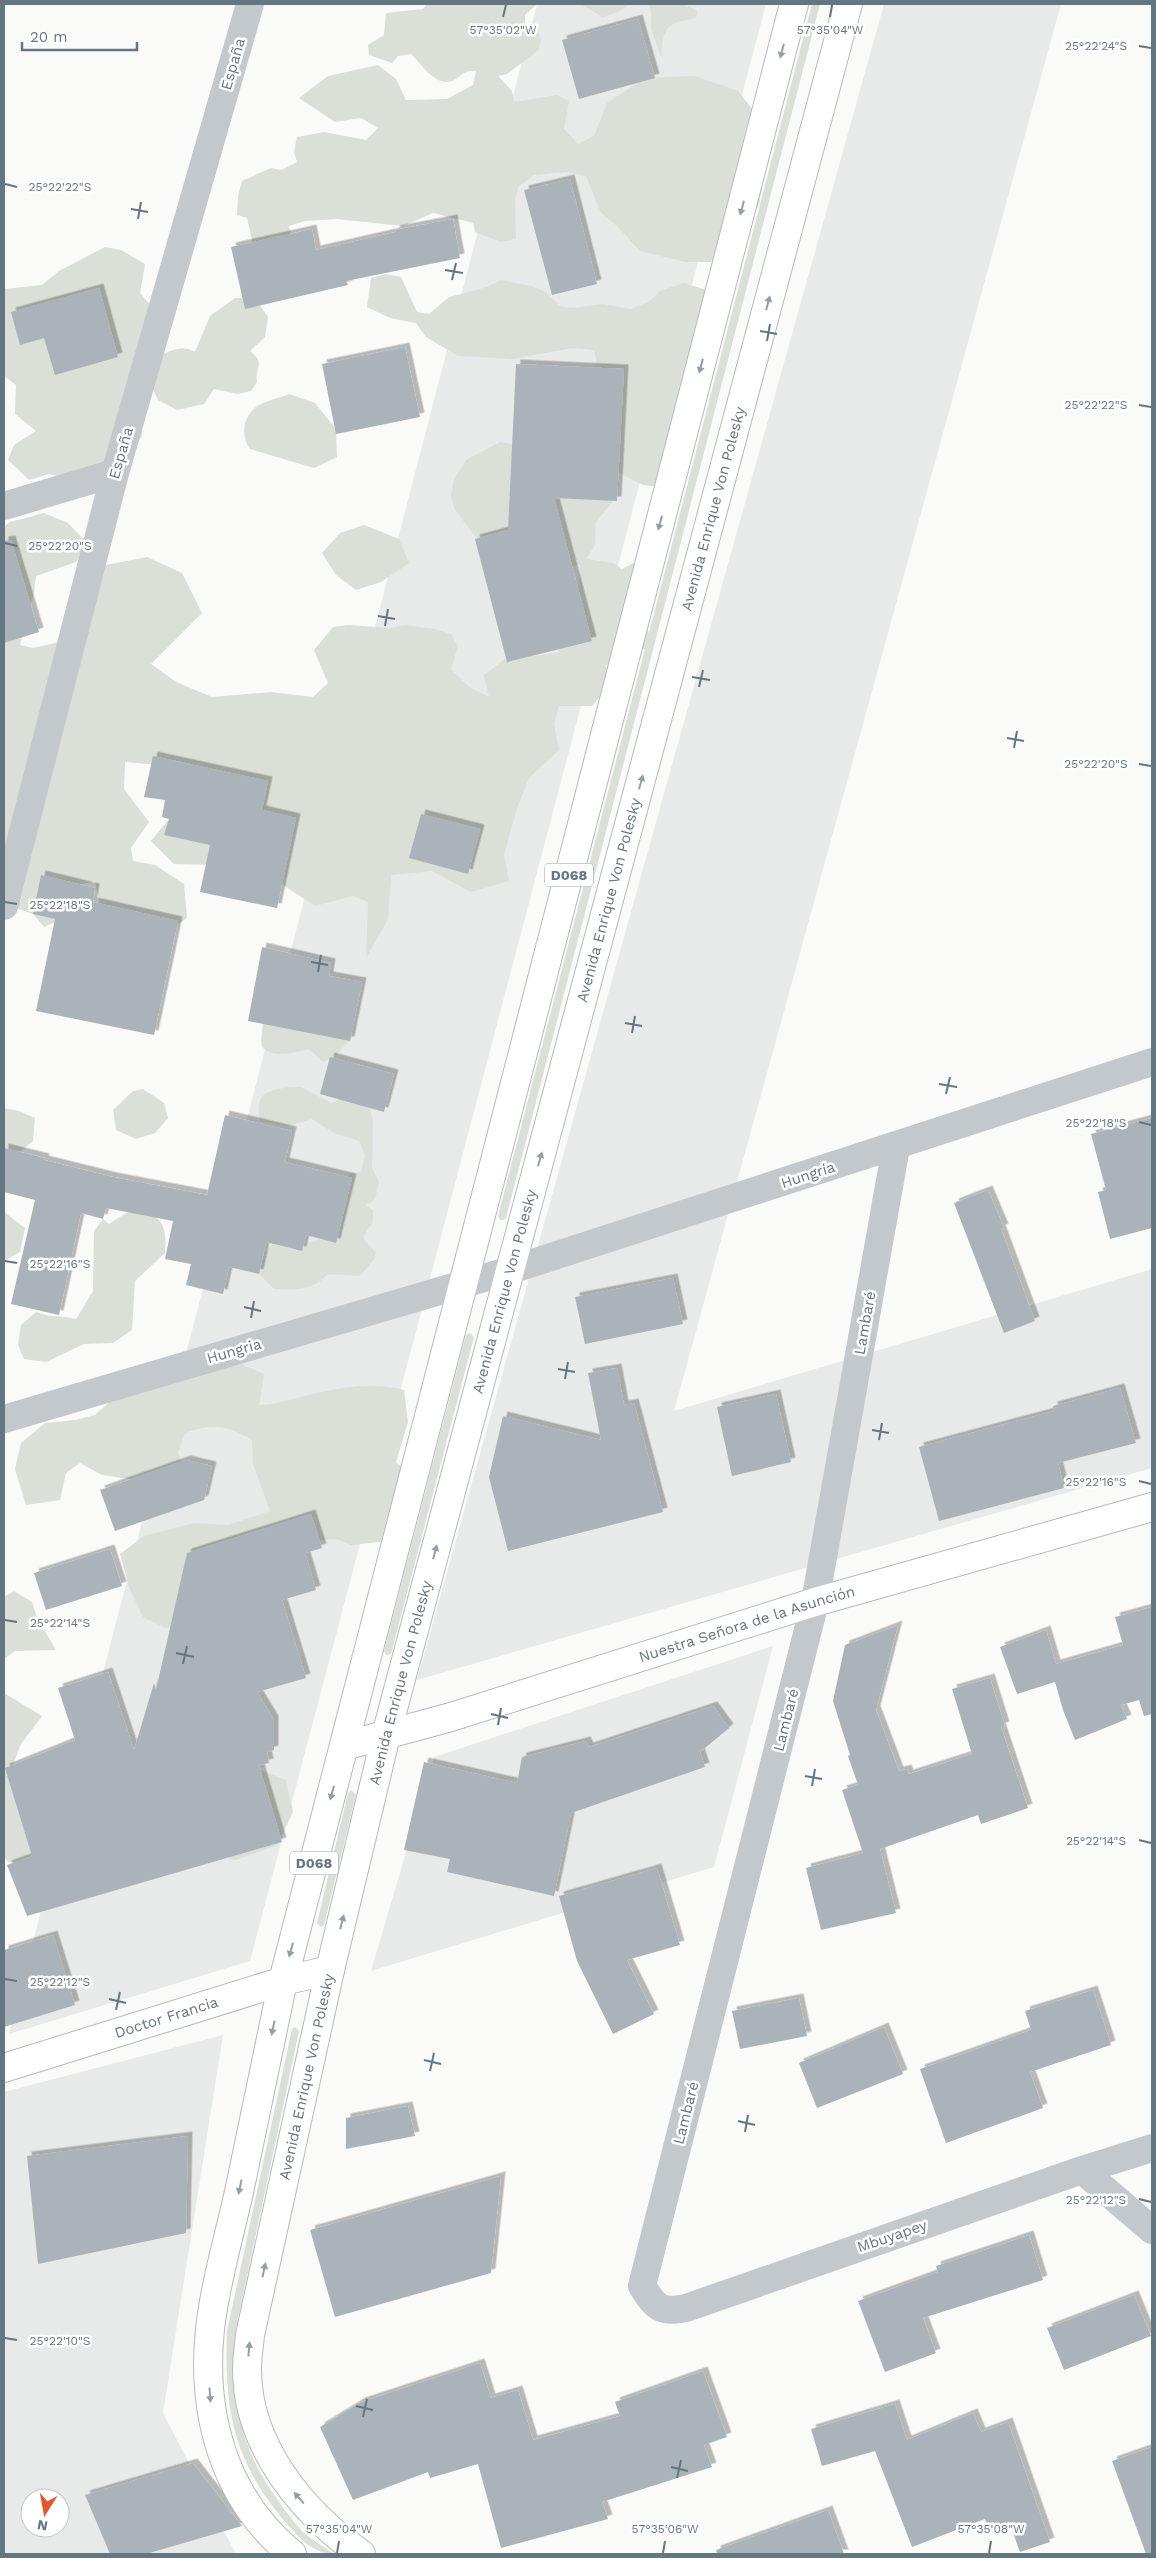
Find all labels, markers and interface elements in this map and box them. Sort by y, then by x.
scale bar [22,20,138,52]
text: 57°35'02"W [470,23,537,37]
text: 57°35'04"W [797,23,864,37]
text: 20 m [30,28,68,46]
street label: España [217,35,249,92]
text: 25°22'24"S [1065,39,1127,53]
one-way arrow [778,43,786,58]
text: 25°22'22"S [29,180,91,194]
one-way arrow [737,201,745,216]
one-way arrow [765,296,773,311]
one-way arrow [697,358,705,373]
text: 25°22'22"S [1065,398,1127,412]
street label: Avenida Enrique Von Polesky [677,404,749,613]
street label: España [105,424,137,481]
one-way arrow [656,515,664,530]
text: 25°22'20"S [28,539,92,553]
text: 25°22'20"S [1064,757,1128,771]
one-way arrow [637,774,645,789]
street label: Avenida Enrique Von Polesky [573,796,645,1004]
road number: D068 [545,864,593,886]
text: 25°22'18"S [30,898,90,912]
text: 25°22'18"S [1066,1116,1126,1130]
one-way arrow [537,1151,545,1166]
street label: Hungría [779,1158,838,1192]
street label: Avenida Enrique Von Polesky [469,1187,540,1396]
text: 25°22'16"S [30,1257,90,1271]
street label: Lambaré [851,1290,879,1356]
street label: Hungria [205,1334,264,1367]
text: 25°22'16"S [1066,1475,1126,1489]
one-way arrow [432,1545,440,1560]
street label: Avenida Enrique Von Polesky [365,1578,436,1787]
street label: Nuestra Señora de la Asunción [637,1582,857,1666]
text: 25°22'14"S [30,1616,90,1630]
street label: Lambaré [770,1687,802,1753]
one-way arrow [328,1785,336,1800]
text: 25°22'14"S [1066,1834,1126,1848]
road number: D068 [290,1852,338,1875]
one-way arrow [338,1915,346,1930]
one-way arrow [287,1943,295,1958]
street label: Avenida Enrique Von Polesky [275,1972,338,2182]
text: 25°22'12"S [30,1975,90,1989]
street label: Doctor Francia [112,1993,221,2042]
one-way arrow [269,2021,277,2036]
street label: Lambaré [670,2080,702,2146]
one-way arrow [236,2180,244,2195]
text: 25°22'12"S [1066,2193,1126,2207]
street label: Mbuyapey [855,2216,930,2256]
one-way arrow [260,2261,268,2277]
text: 25°22'10"S [30,2334,90,2348]
one-way arrow [245,2340,253,2356]
one-way arrow [206,2387,214,2403]
north arrow [20,2488,70,2538]
one-way arrow [293,2492,304,2505]
text: N [36,2517,49,2535]
text: 57°35'04"W [306,2522,373,2536]
text: 57°35'06"W [631,2522,699,2536]
text: 57°35'08"W [957,2522,1025,2536]

